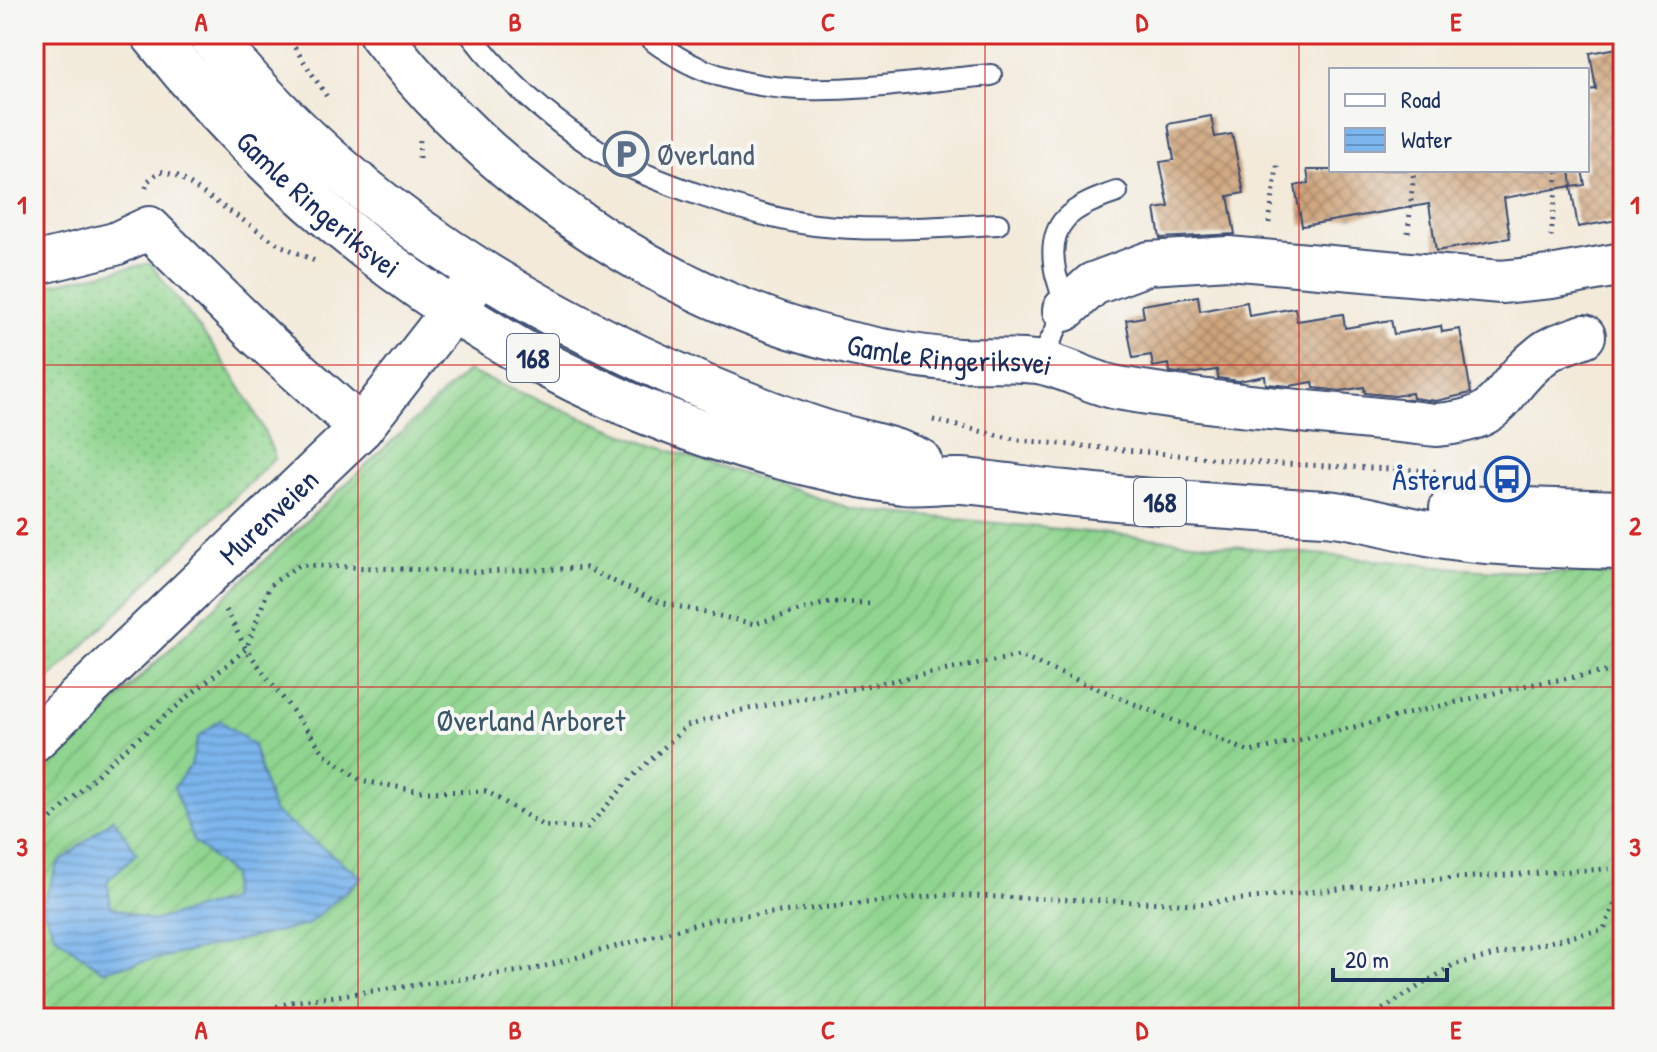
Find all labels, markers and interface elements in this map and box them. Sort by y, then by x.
text: A [195,4,208,39]
text: B [508,4,522,39]
text: C [821,4,835,39]
text: D [1136,4,1149,39]
text: E [1450,4,1462,39]
legend [1329,68,1589,172]
text: Road [1401,83,1440,115]
street label: Gamle Ringeriksvei [228,122,409,287]
text: Water [1401,123,1452,155]
parking icon: Øverland [602,130,650,178]
place label: Øverland [657,134,755,174]
text: 1 [17,187,27,222]
text: 1 [1630,187,1640,222]
street label: Gamle Ringeriksvei [843,323,1057,384]
road number: 168 [507,334,559,382]
bus stop icon: Åsterud [1483,455,1531,503]
street label: Murenveien [210,459,327,573]
place label: Åsterud [1392,459,1476,499]
road number: 168 [1134,478,1186,526]
text: 2 [16,508,29,543]
text: 2 [1629,508,1642,543]
park label: Øverland Arboret [437,700,626,740]
text: 3 [16,829,28,864]
text: 3 [1629,829,1641,864]
scale bar [1333,932,1447,982]
text: 20 m [1345,943,1389,975]
text: A [195,1012,208,1047]
text: B [508,1012,522,1047]
text: C [821,1012,835,1047]
text: D [1136,1012,1149,1047]
text: E [1450,1012,1462,1047]

